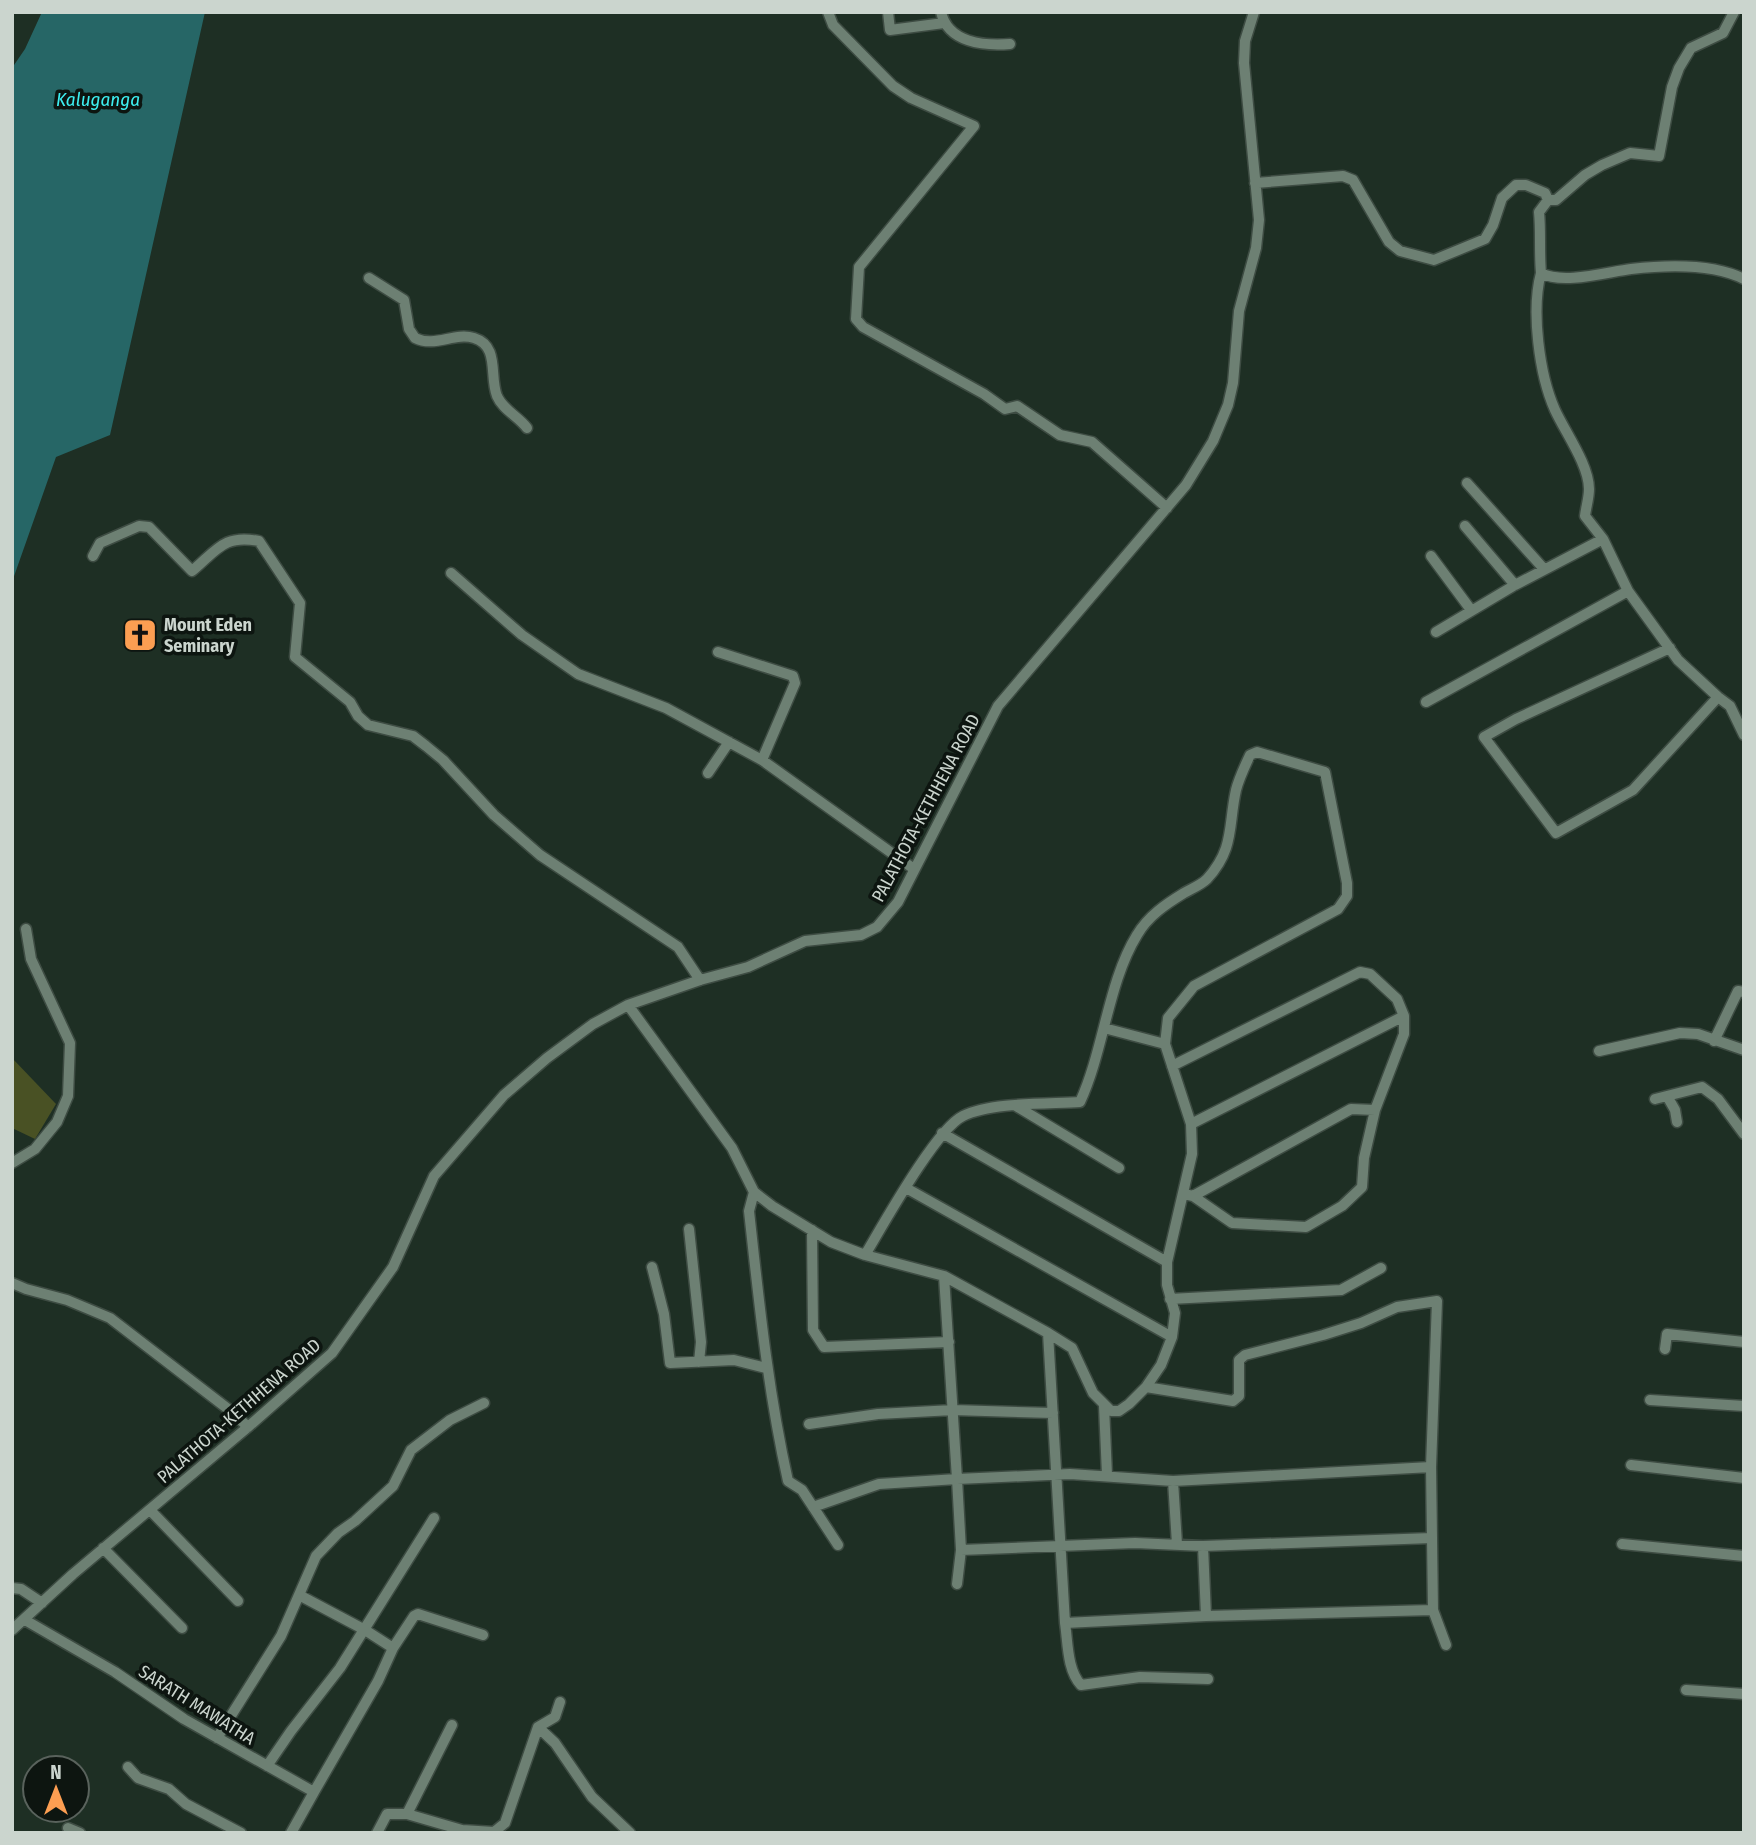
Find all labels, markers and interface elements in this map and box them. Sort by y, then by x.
water label: Kaluganga [56,88,140,111]
place label: Mount Eden Seminary [164,614,252,657]
church icon: Mount Eden Seminary [121,616,159,654]
street label: PALATHOTA-KETHHENA ROAD [867,710,985,906]
street label: PALATHOTA-KETHHENA ROAD [153,1334,325,1488]
street label: SARATH MAWATHA [135,1660,260,1750]
north arrow [21,1754,91,1824]
text: N [50,1761,62,1784]

